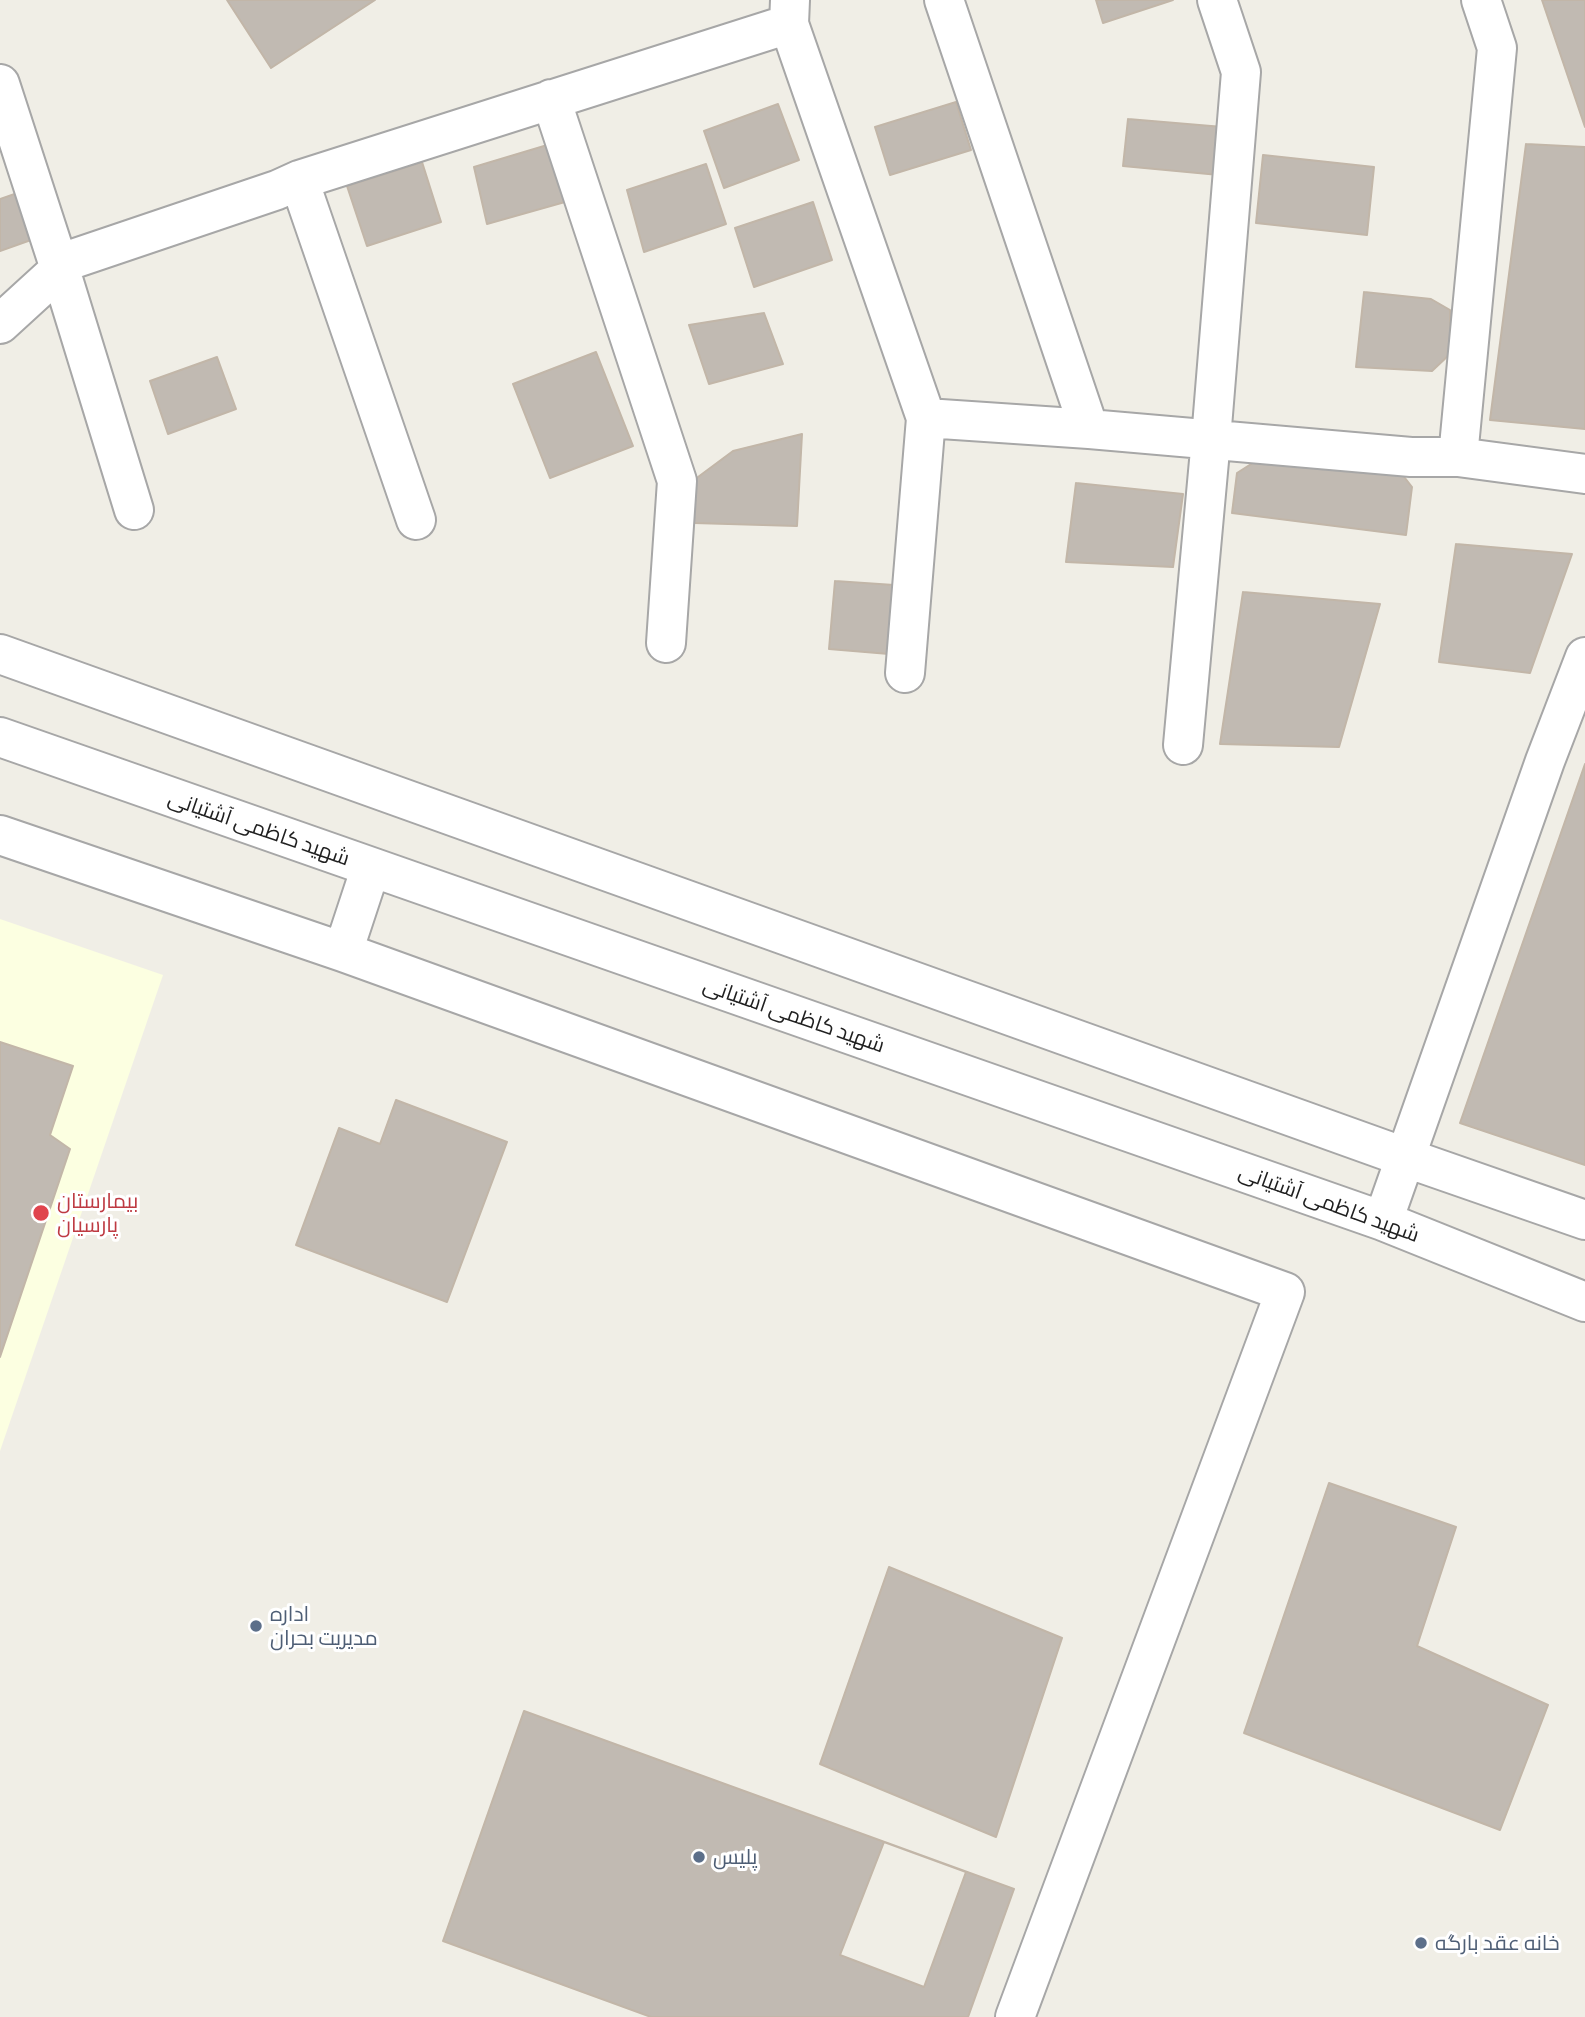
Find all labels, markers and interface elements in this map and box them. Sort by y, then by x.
street label: شهید کاظمی آشتیانی [165,785,353,871]
street label: شهید کاظمی آشتیانی [700,972,888,1058]
street label: شهید کاظمی آشتیانی [1235,1159,1423,1247]
place label: بیمارستان پارسیان [57,1188,138,1238]
marker: بیمارستان پارسیان [31,1203,51,1223]
place label: اداره مدیریت بحران [270,1601,378,1651]
marker: اداره مدیریت بحران [248,1618,264,1634]
place label: پلیس [713,1844,757,1870]
marker: پلیس [691,1849,707,1865]
place label: خانه عقد بارگه [1435,1930,1560,1956]
marker: خانه عقد بارگه [1413,1935,1429,1951]

